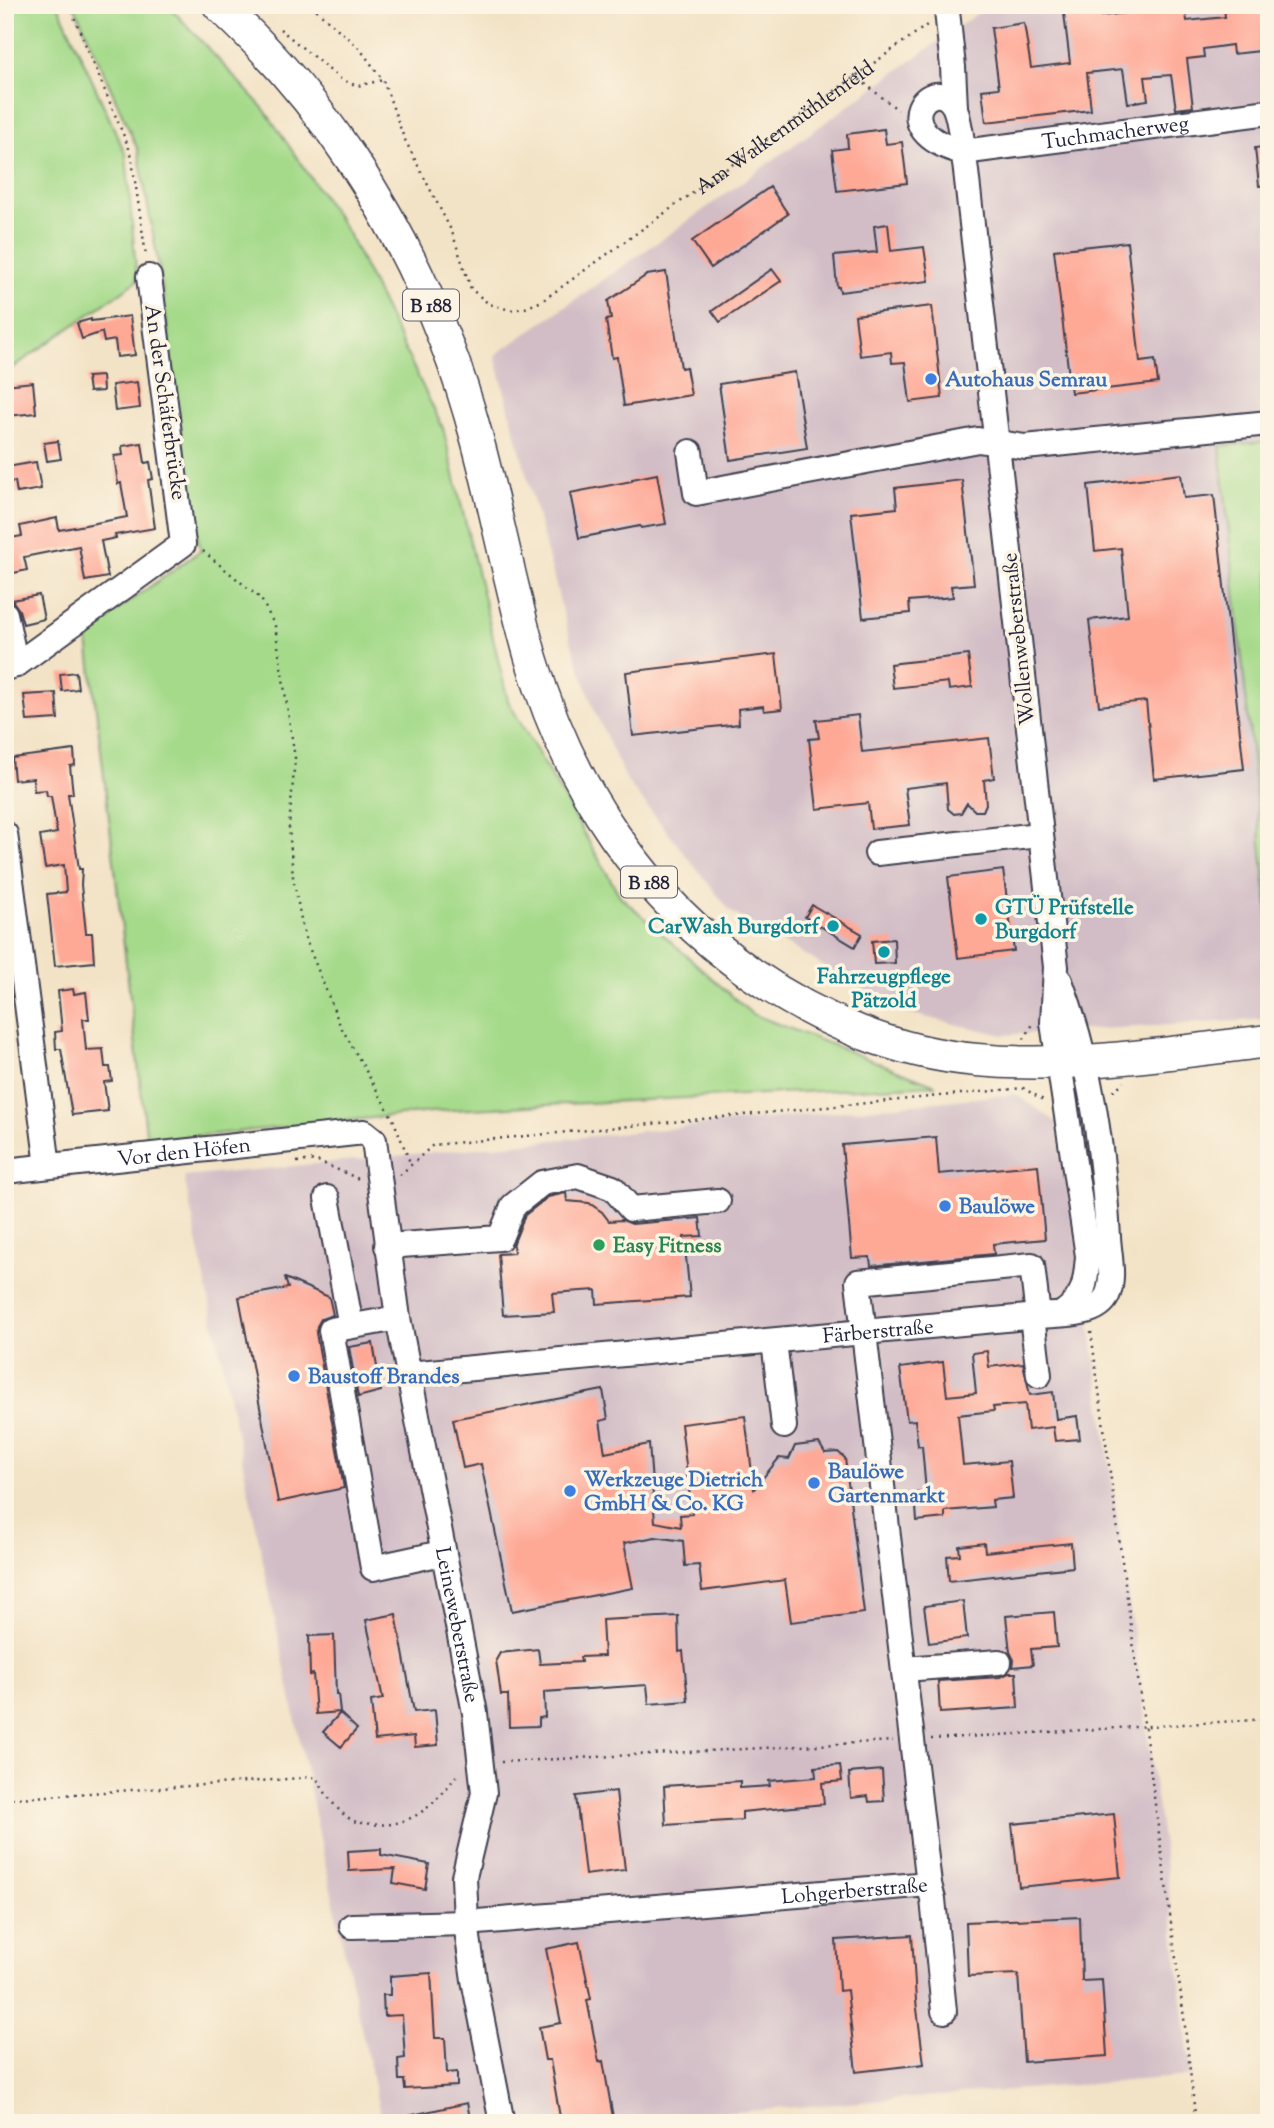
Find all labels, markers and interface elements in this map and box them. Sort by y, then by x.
street label: Am Walkenmühlenfeld [690,54,881,203]
street label: Tuchmacherweg [1040,110,1191,159]
road number: B 188 [403,290,459,320]
street label: An der Schäferbrücke [135,302,193,502]
place label: Autohaus Semrau [945,366,1108,396]
marker: Autohaus Semrau [923,371,939,387]
street label: Wollenweberstraße [996,551,1044,727]
road number: B 188 [621,866,677,898]
place label: GTÜ Prüfstelle Burgdorf [995,894,1134,948]
marker: GTÜ Prüfstelle Burgdorf [973,911,989,927]
place label: CarWash Burgdorf [648,913,821,943]
marker: CarWash Burgdorf [825,918,841,934]
marker: Fahrzeugpflege Pätzold [876,944,892,960]
place label: Fahrzeugpflege Pätzold [817,963,951,1017]
street label: Vor den Höfen [116,1131,253,1176]
place label: Baulöwe [959,1193,1035,1223]
marker: Baulöwe [937,1198,953,1214]
place label: Easy Fitness [613,1232,721,1262]
marker: Easy Fitness [591,1237,607,1253]
street label: Färberstraße [821,1313,935,1353]
place label: Baustoff Brandes [308,1363,460,1393]
marker: Baustoff Brandes [286,1368,302,1384]
place label: Baulöwe Gartenmarkt [828,1458,946,1512]
place label: Werkzeuge Dietrich GmbH & Co. KG [584,1466,764,1520]
marker: Baulöwe Gartenmarkt [806,1475,822,1491]
marker: Werkzeuge Dietrich GmbH & Co. KG [562,1483,578,1499]
street label: Leineweberstraße [426,1545,486,1705]
street label: Lohgerberstraße [780,1871,929,1913]

